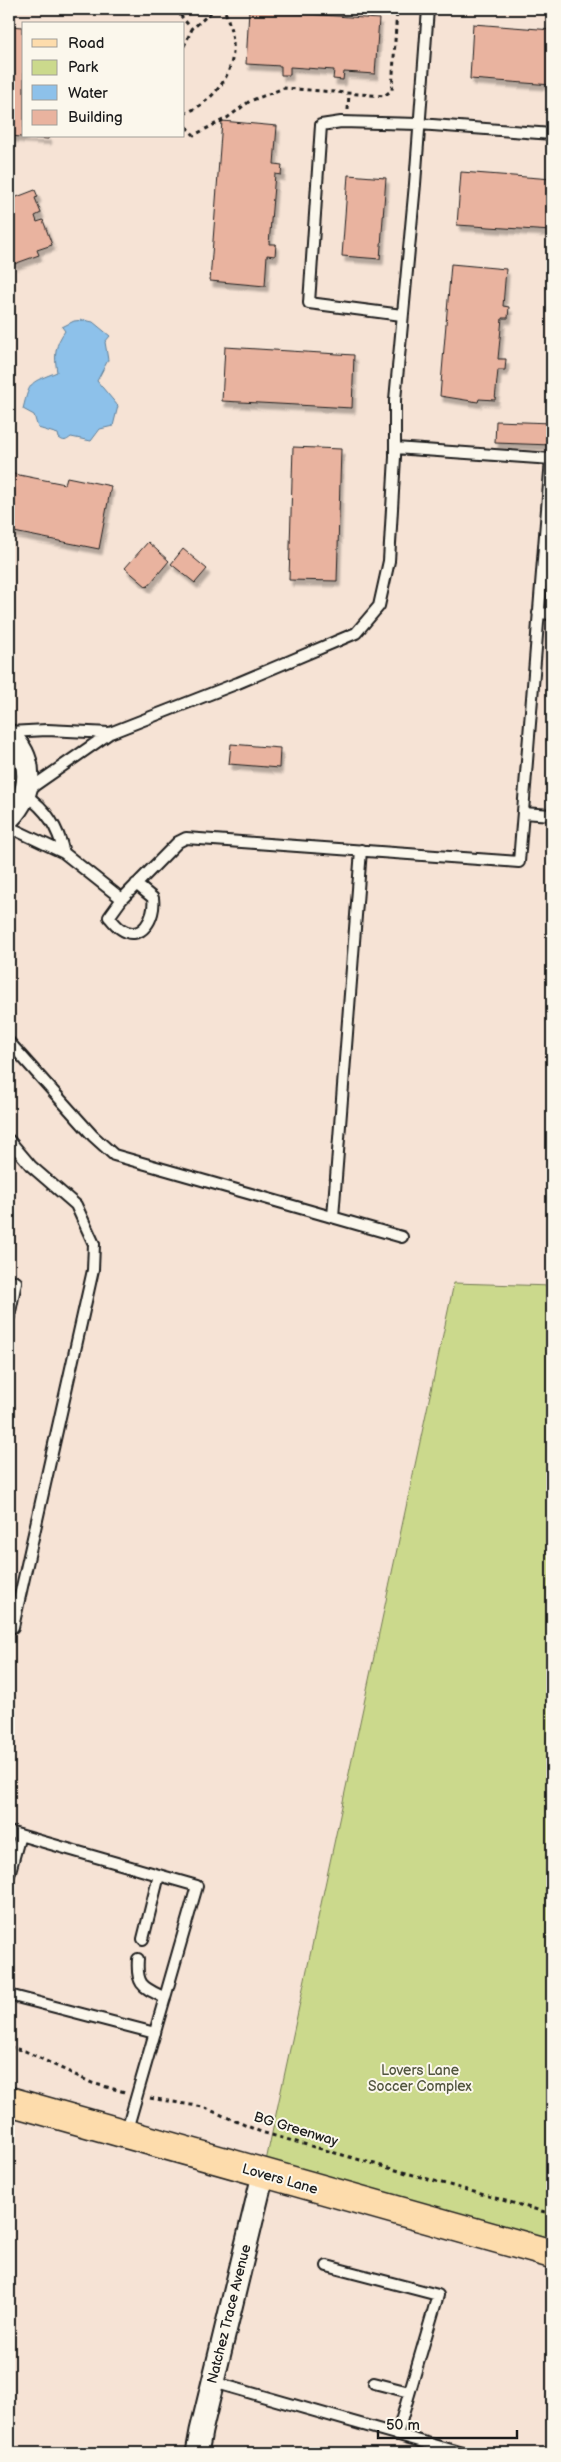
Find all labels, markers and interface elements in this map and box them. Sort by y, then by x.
legend [22,22,185,138]
text: Road [68,34,104,53]
text: Park [68,58,99,77]
text: Water [68,84,108,103]
text: Building [68,108,123,127]
park label: Lovers Lane Soccer Complex [368,2062,472,2095]
street label: BG Greenway [252,2108,341,2150]
street label: Lovers Lane [240,2160,320,2198]
street label: Natchez Trace Avenue [203,2243,255,2385]
scale bar [378,2407,517,2439]
text: 50 m [386,2416,420,2435]

